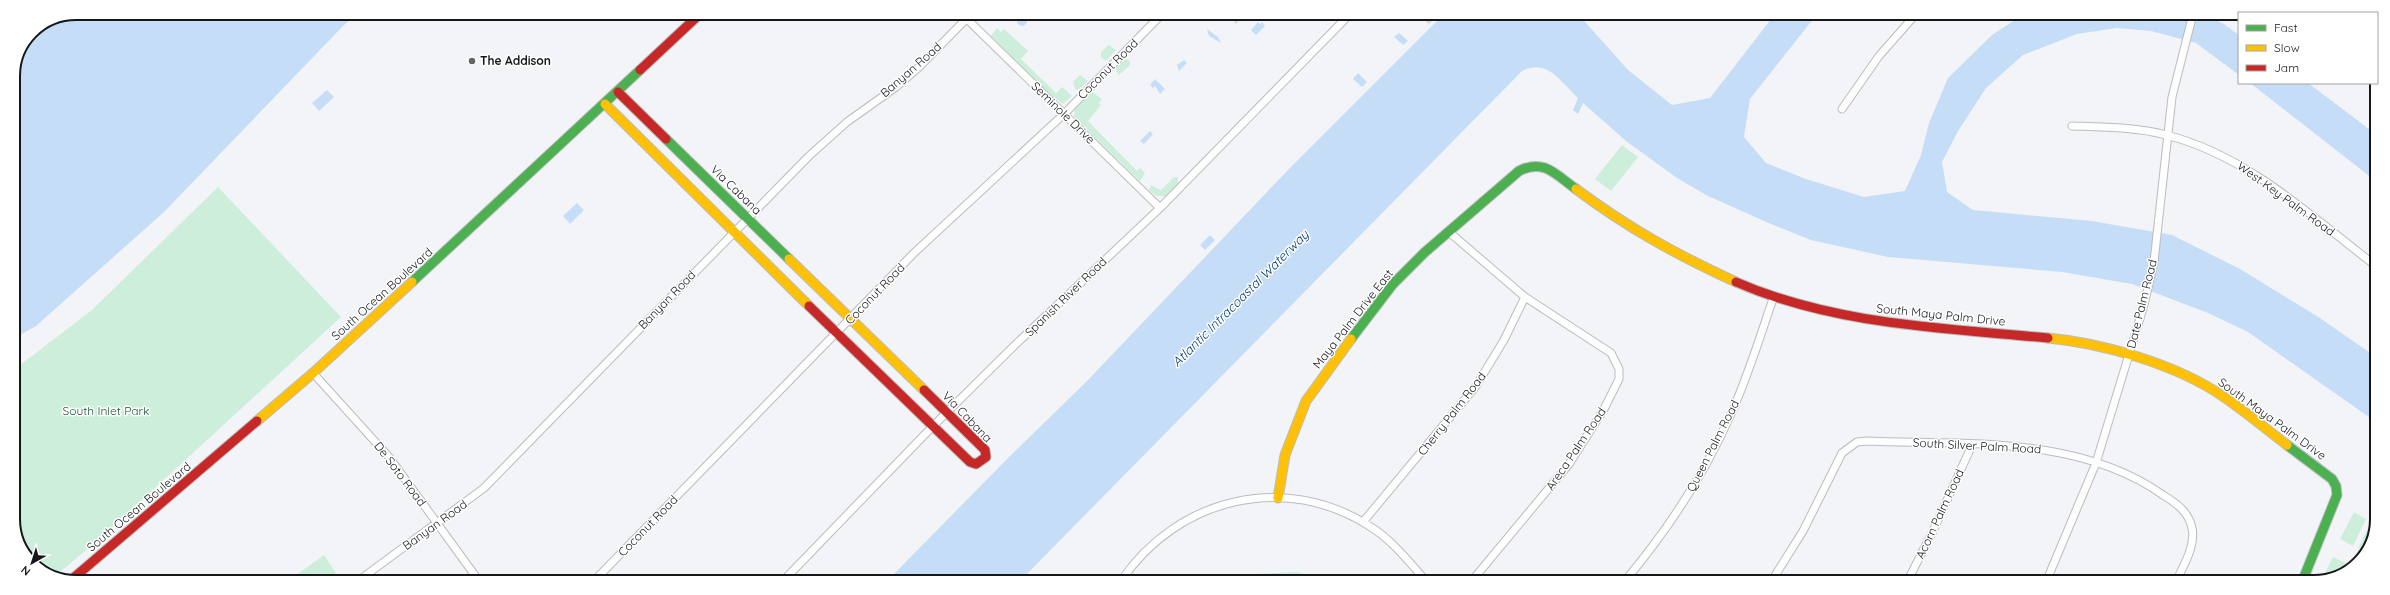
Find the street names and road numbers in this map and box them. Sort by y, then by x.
street label: Coconut Road [1074,35,1141,102]
street label: Banyan Road [877,39,944,100]
street label: Seminole Drive [1028,78,1098,147]
street label: West Key Palm Road [2235,158,2338,239]
street label: Via Cabana [708,162,765,218]
street label: South Ocean Boulevard [328,244,435,343]
street label: Spanish River Road [1022,254,1110,339]
street label: Date Palm Road [2123,258,2160,350]
street label: Coconut Road [842,260,908,327]
street label: Maya Palm Drive East [1309,266,1396,371]
street label: Banyan Road [635,267,698,332]
street label: South Maya Palm Drive [1876,300,2007,329]
street label: Cherry Palm Road [1414,369,1489,458]
street label: South Maya Palm Drive [2215,374,2329,463]
street label: Via Cabana [939,388,995,445]
street label: Queen Palm Road [1683,397,1742,494]
street label: Areca Palm Road [1542,404,1609,493]
street label: South Silver Palm Road [1912,435,2042,456]
street label: De Soto Road [371,438,430,509]
street label: South Ocean Boulevard [84,459,194,555]
street label: Acorn Palm Road [1912,467,1967,561]
street label: Coconut Road [615,492,681,559]
street label: Banyan Road [400,496,470,553]

